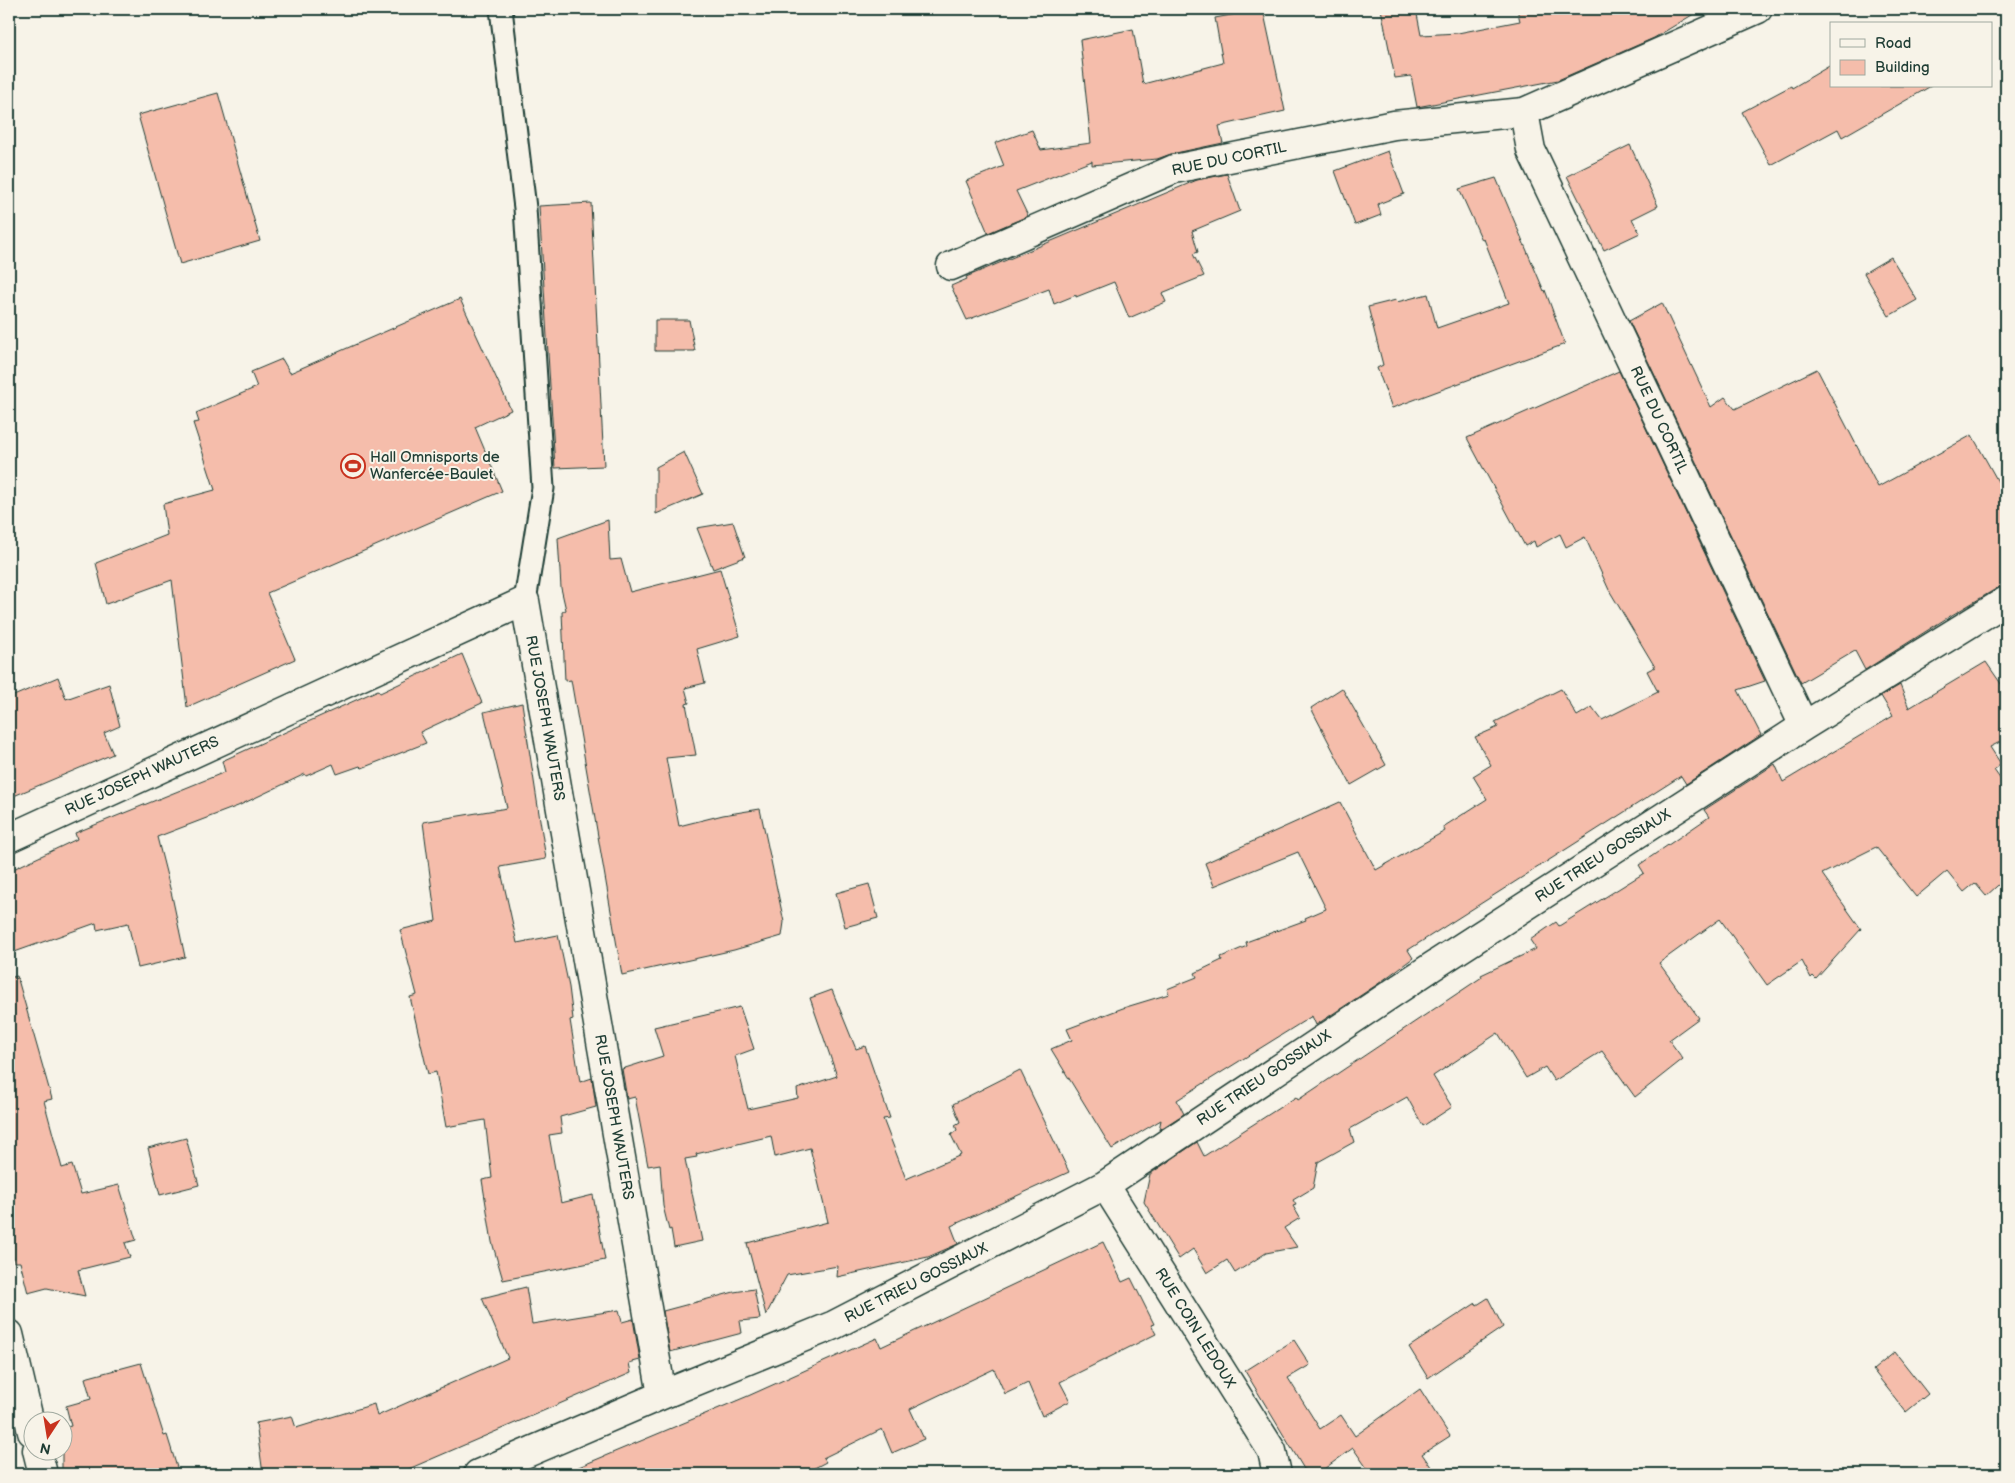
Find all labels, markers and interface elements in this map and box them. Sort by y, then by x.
legend [1830,22,1992,88]
text: Road [1875,34,1911,53]
text: Building [1875,58,1930,77]
street label: RUE DU CORTIL [1170,138,1288,180]
street label: RUE DU CORTIL [1626,363,1692,477]
place label: Hall Omnisports de Wanfercée-Baulet [370,448,500,484]
sports icon: Hall Omnisports de Wanfercée-Baulet [340,453,366,479]
street label: RUE JOSEPH WAUTERS [521,634,569,802]
street label: RUE JOSEPH WAUTERS [62,732,222,820]
street label: RUE TRIEU GOSSIAUX [1532,805,1675,907]
street label: RUE TRIEU GOSSIAUX [1193,1026,1335,1130]
street label: RUE JOSEPH WAUTERS [590,1033,638,1201]
street label: RUE TRIEU GOSSIAUX [841,1238,991,1327]
street label: RUE COIN LEDOUX [1150,1265,1240,1392]
north arrow [22,1410,72,1460]
text: N [38,1439,52,1458]

